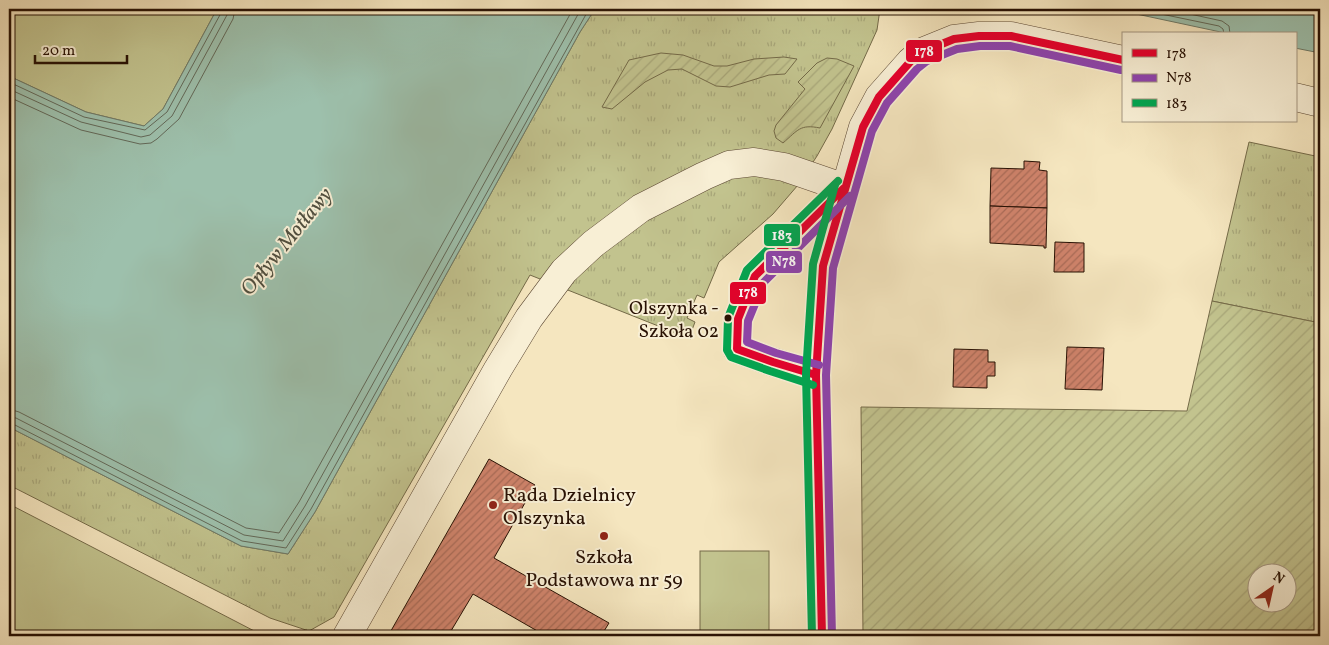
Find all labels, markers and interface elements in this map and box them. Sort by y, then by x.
scale bar [35,32,128,64]
legend [1122,32,1296,122]
line badge: 178 [905,39,943,63]
text: 20 m [42,41,75,62]
text: 178 [914,43,934,62]
text: 178 [1166,44,1186,65]
text: N78 [1166,68,1192,89]
text: 183 [1166,94,1187,115]
water label: Opływ Motławy [234,181,340,302]
line badge: 183 [763,223,801,247]
text: 183 [772,227,792,246]
line badge: N78 [765,250,803,274]
text: N78 [772,253,796,272]
line badge: 178 [729,281,767,305]
text: 178 [738,284,758,303]
place label: Olszynka - Szkoła 02 [629,296,719,345]
marker: Olszynka - Szkoła 02 [723,313,733,323]
place label: Rada Dzielnicy Olszynka [503,482,636,533]
marker: Rada Dzielnicy Olszynka [487,499,499,511]
marker: Szkoła Podstawowa nr 59 [598,530,610,542]
place label: Szkoła Podstawowa nr 59 [525,544,683,595]
north arrow [1246,562,1296,612]
text: N [1269,568,1288,589]

